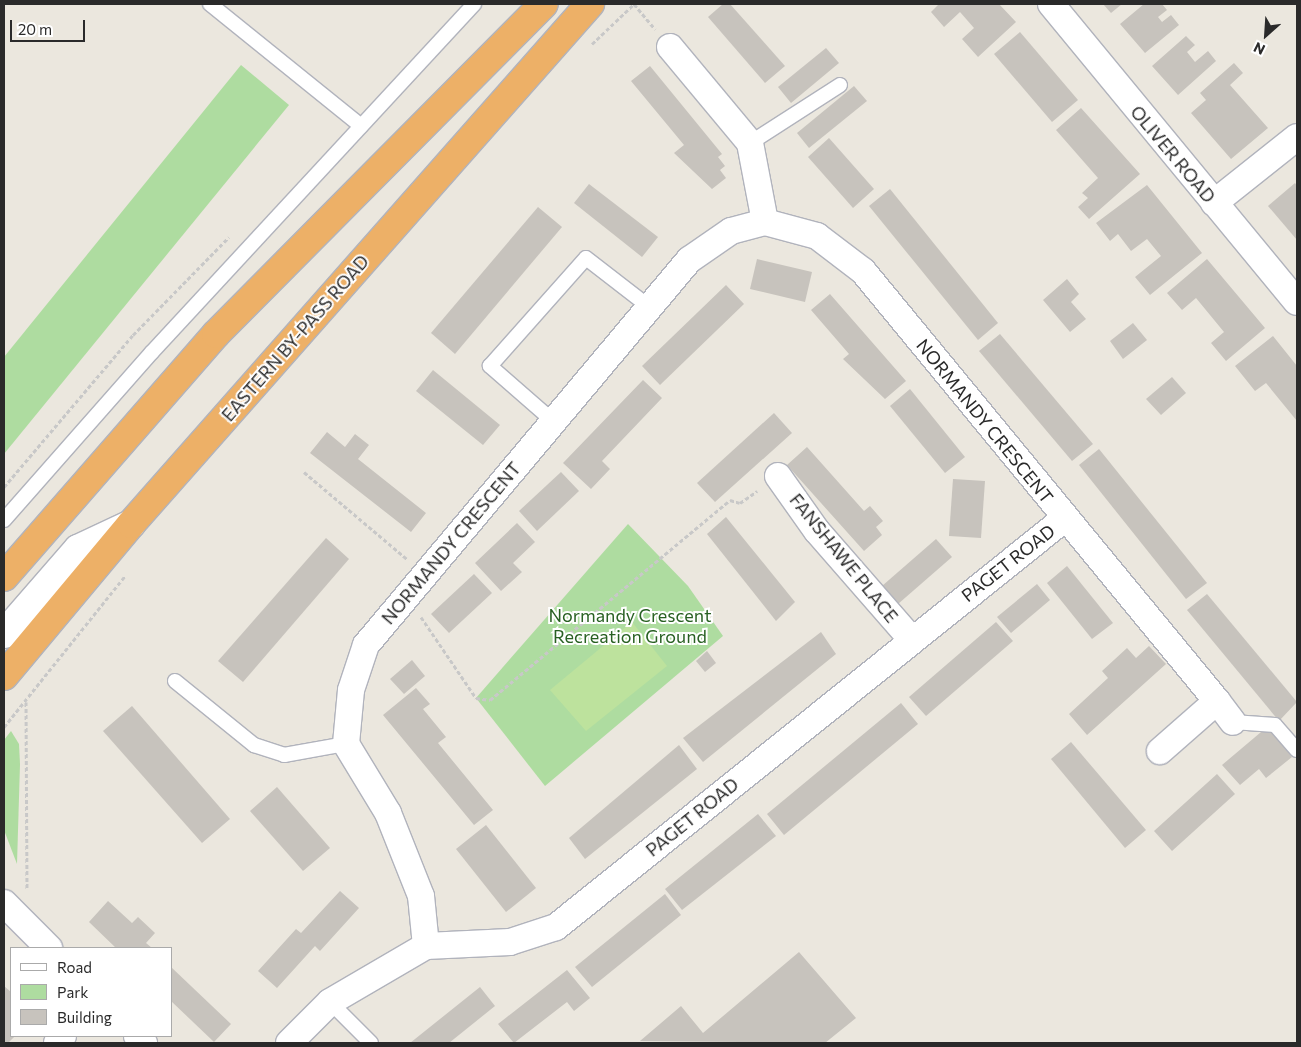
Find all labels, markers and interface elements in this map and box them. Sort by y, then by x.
scale bar [12,10,88,42]
north arrow [1241,10,1291,60]
text: 20 m [18,20,52,38]
text: N [1251,39,1268,59]
street label: OLIVER ROAD [1126,101,1220,207]
street label: EASTERN BY-PASS ROAD [217,250,373,426]
street label: NORMANDY CRESCENT [912,335,1058,507]
street label: NORMANDY CRESCENT [377,458,525,628]
street label: FANSHAWE PLACE [785,489,903,627]
street label: PAGET ROAD [957,520,1059,606]
park label: Normandy Crescent Recreation Ground [548,605,712,648]
street label: PAGET ROAD [641,773,743,861]
legend [10,947,172,1037]
text: Road [57,958,92,976]
text: Park [57,983,88,1001]
text: Building [57,1008,112,1026]

